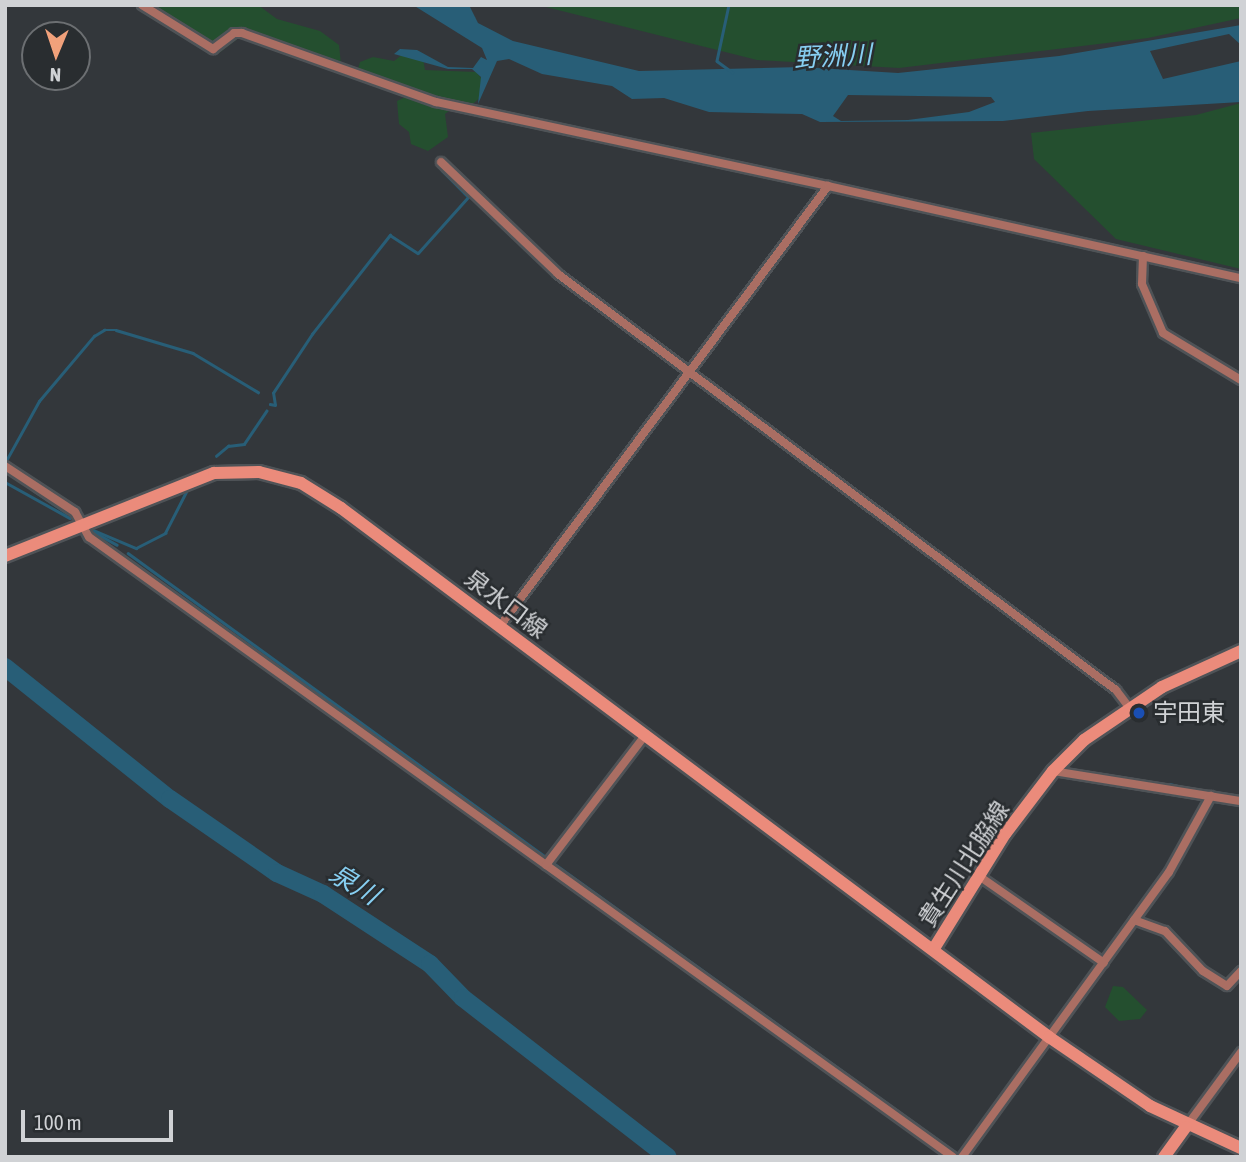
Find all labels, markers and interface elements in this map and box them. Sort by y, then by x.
north arrow [21,21,91,91]
water label: 野洲川 [793,39,873,75]
text: N [49,64,61,86]
street label: 泉水口線 [459,564,553,644]
place label: 宇田東 [1153,699,1225,727]
marker: 宇田東 [1131,705,1147,721]
street label: 貴生川北脇線 [913,796,1015,932]
water label: 泉川 [324,858,384,912]
scale bar [24,1096,177,1140]
text: 100 m [34,1110,82,1134]

